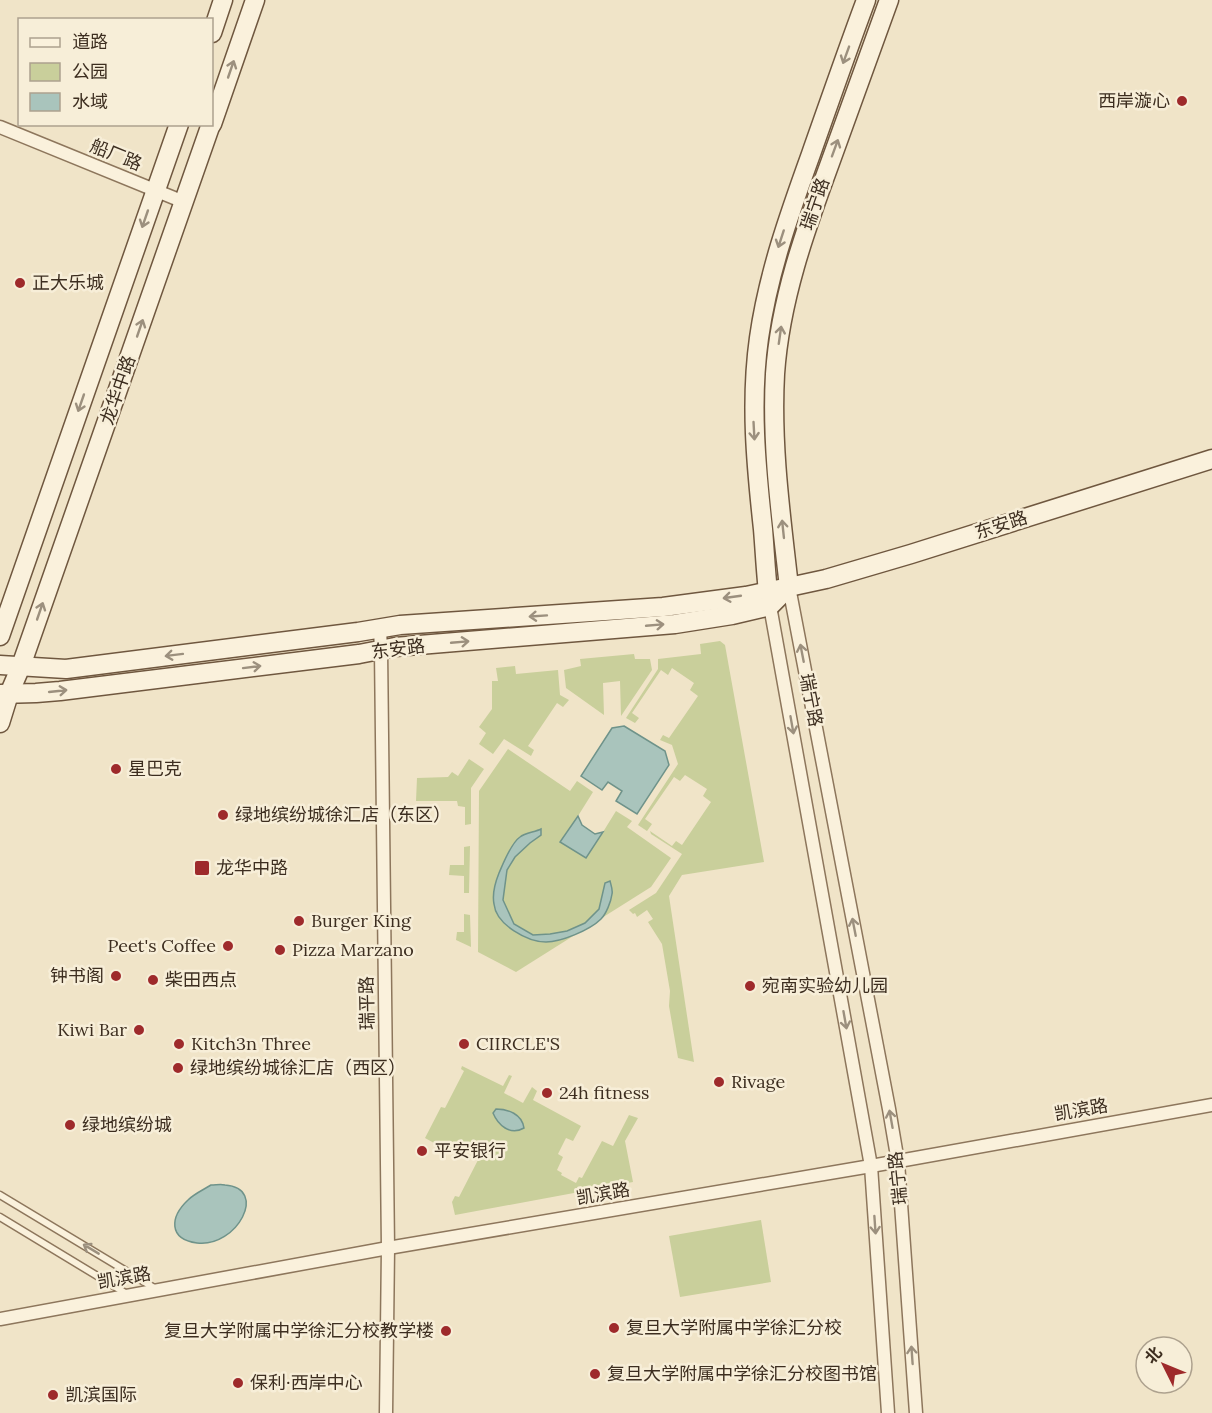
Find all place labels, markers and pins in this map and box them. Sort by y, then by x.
place label: 西岸漩心 [1098,89,1170,112]
marker: 西岸漩心 [1175,94,1189,108]
place label: 正大乐城 [32,271,104,294]
marker: 正大乐城 [13,276,27,290]
place label: 星巴克 [128,757,182,780]
marker: 星巴克 [109,762,123,776]
place label: 绿地缤纷城徐汇店（东区） [235,803,451,826]
marker: 绿地缤纷城徐汇店（东区） [216,808,230,822]
place label: 龙华中路 [216,856,288,879]
marker: 龙华中路 [193,859,211,877]
place label: Burger King [311,909,412,932]
marker: Burger King [292,914,306,928]
place label: Peet's Coffee [107,934,216,957]
place label: Pizza Marzano [292,938,414,961]
marker: Peet's Coffee [221,939,235,953]
marker: Pizza Marzano [273,943,287,957]
place label: 钟书阁 [50,964,104,987]
place label: 柴田西点 [165,968,237,991]
marker: 钟书阁 [109,969,123,983]
marker: 柴田西点 [146,973,160,987]
place label: 宛南实验幼儿园 [762,974,888,997]
marker: 宛南实验幼儿园 [743,979,757,993]
place label: Kiwi Bar [57,1018,127,1041]
marker: Kiwi Bar [132,1023,146,1037]
place label: Kitch3n Three [191,1032,311,1055]
place label: CIIRCLE'S [476,1032,560,1055]
marker: Kitch3n Three [172,1037,186,1051]
marker: CIIRCLE'S [457,1037,471,1051]
place label: 绿地缤纷城徐汇店（西区） [190,1056,406,1079]
marker: 绿地缤纷城徐汇店（西区） [171,1061,185,1075]
place label: Rivage [731,1070,785,1093]
marker: Rivage [712,1075,726,1089]
place label: 24h fitness [559,1081,649,1104]
marker: 24h fitness [540,1086,554,1100]
place label: 绿地缤纷城 [82,1113,172,1136]
marker: 绿地缤纷城 [63,1118,77,1132]
place label: 平安银行 [434,1139,506,1162]
marker: 平安银行 [415,1144,429,1158]
place label: 复旦大学附属中学徐汇分校 [626,1316,842,1339]
place label: 复旦大学附属中学徐汇分校教学楼 [164,1319,434,1342]
marker: 复旦大学附属中学徐汇分校 [607,1321,621,1335]
marker: 复旦大学附属中学徐汇分校教学楼 [439,1324,453,1338]
place label: 复旦大学附属中学徐汇分校图书馆 [607,1362,877,1385]
marker: 复旦大学附属中学徐汇分校图书馆 [588,1367,602,1381]
place label: 保利·西岸中心 [250,1371,363,1394]
marker: 保利·西岸中心 [231,1376,245,1390]
place label: 凯滨国际 [65,1383,137,1406]
marker: 凯滨国际 [46,1388,60,1402]

